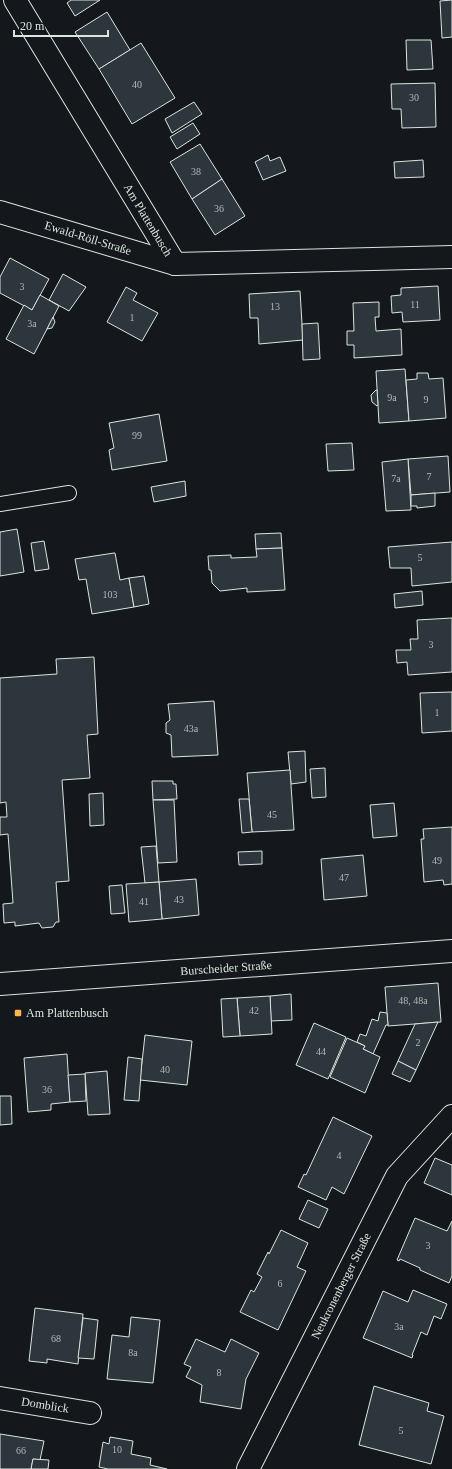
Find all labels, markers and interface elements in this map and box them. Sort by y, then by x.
scale bar [14,12,108,38]
text: 20 m [20,19,45,33]
house number: 40 [132,79,142,90]
house number: 30 [409,92,419,103]
house number: 38 [191,166,201,177]
street label: Am Plattenbusch [121,181,175,259]
house number: 36 [214,203,224,214]
street label: Ewald-Röll-Straße [43,218,133,258]
house number: 3 [20,281,25,292]
house number: 11 [410,299,420,310]
house number: 13 [270,301,280,312]
house number: 1 [130,312,135,323]
house number: 3a [27,318,37,329]
house number: 9a [387,392,397,403]
house number: 9 [424,394,429,405]
house number: 99 [132,430,142,441]
house number: 7 [427,471,432,482]
house number: 7a [391,473,401,484]
house number: 5 [418,552,423,563]
house number: 103 [103,589,118,600]
house number: 3 [429,639,434,650]
house number: 1 [435,707,440,718]
house number: 43a [184,723,199,734]
house number: 45 [267,809,277,820]
house number: 49 [432,855,442,866]
house number: 47 [339,872,349,883]
house number: 43 [174,894,184,905]
house number: 41 [139,896,149,907]
street label: Burscheider Straße [180,958,272,978]
house number: 48, 48a [398,995,428,1006]
house number: 42 [249,1005,259,1016]
place label: Am Plattenbusch [26,1006,108,1020]
marker: Am Plattenbusch [13,1008,23,1018]
house number: 2 [416,1037,421,1048]
house number: 44 [316,1046,326,1057]
house number: 40 [160,1064,170,1075]
house number: 36 [42,1084,52,1095]
house number: 4 [337,1150,342,1161]
street label: Neukronenberger Straße [308,1231,374,1341]
house number: 3 [426,1240,431,1251]
house number: 6 [278,1278,283,1289]
house number: 3a [394,1321,404,1332]
house number: 68 [51,1333,61,1344]
house number: 8a [128,1347,138,1358]
house number: 8 [217,1367,222,1378]
street label: Domblick [20,1394,70,1416]
house number: 5 [399,1425,404,1436]
house number: 10 [112,1444,122,1455]
house number: 66 [16,1445,26,1456]

